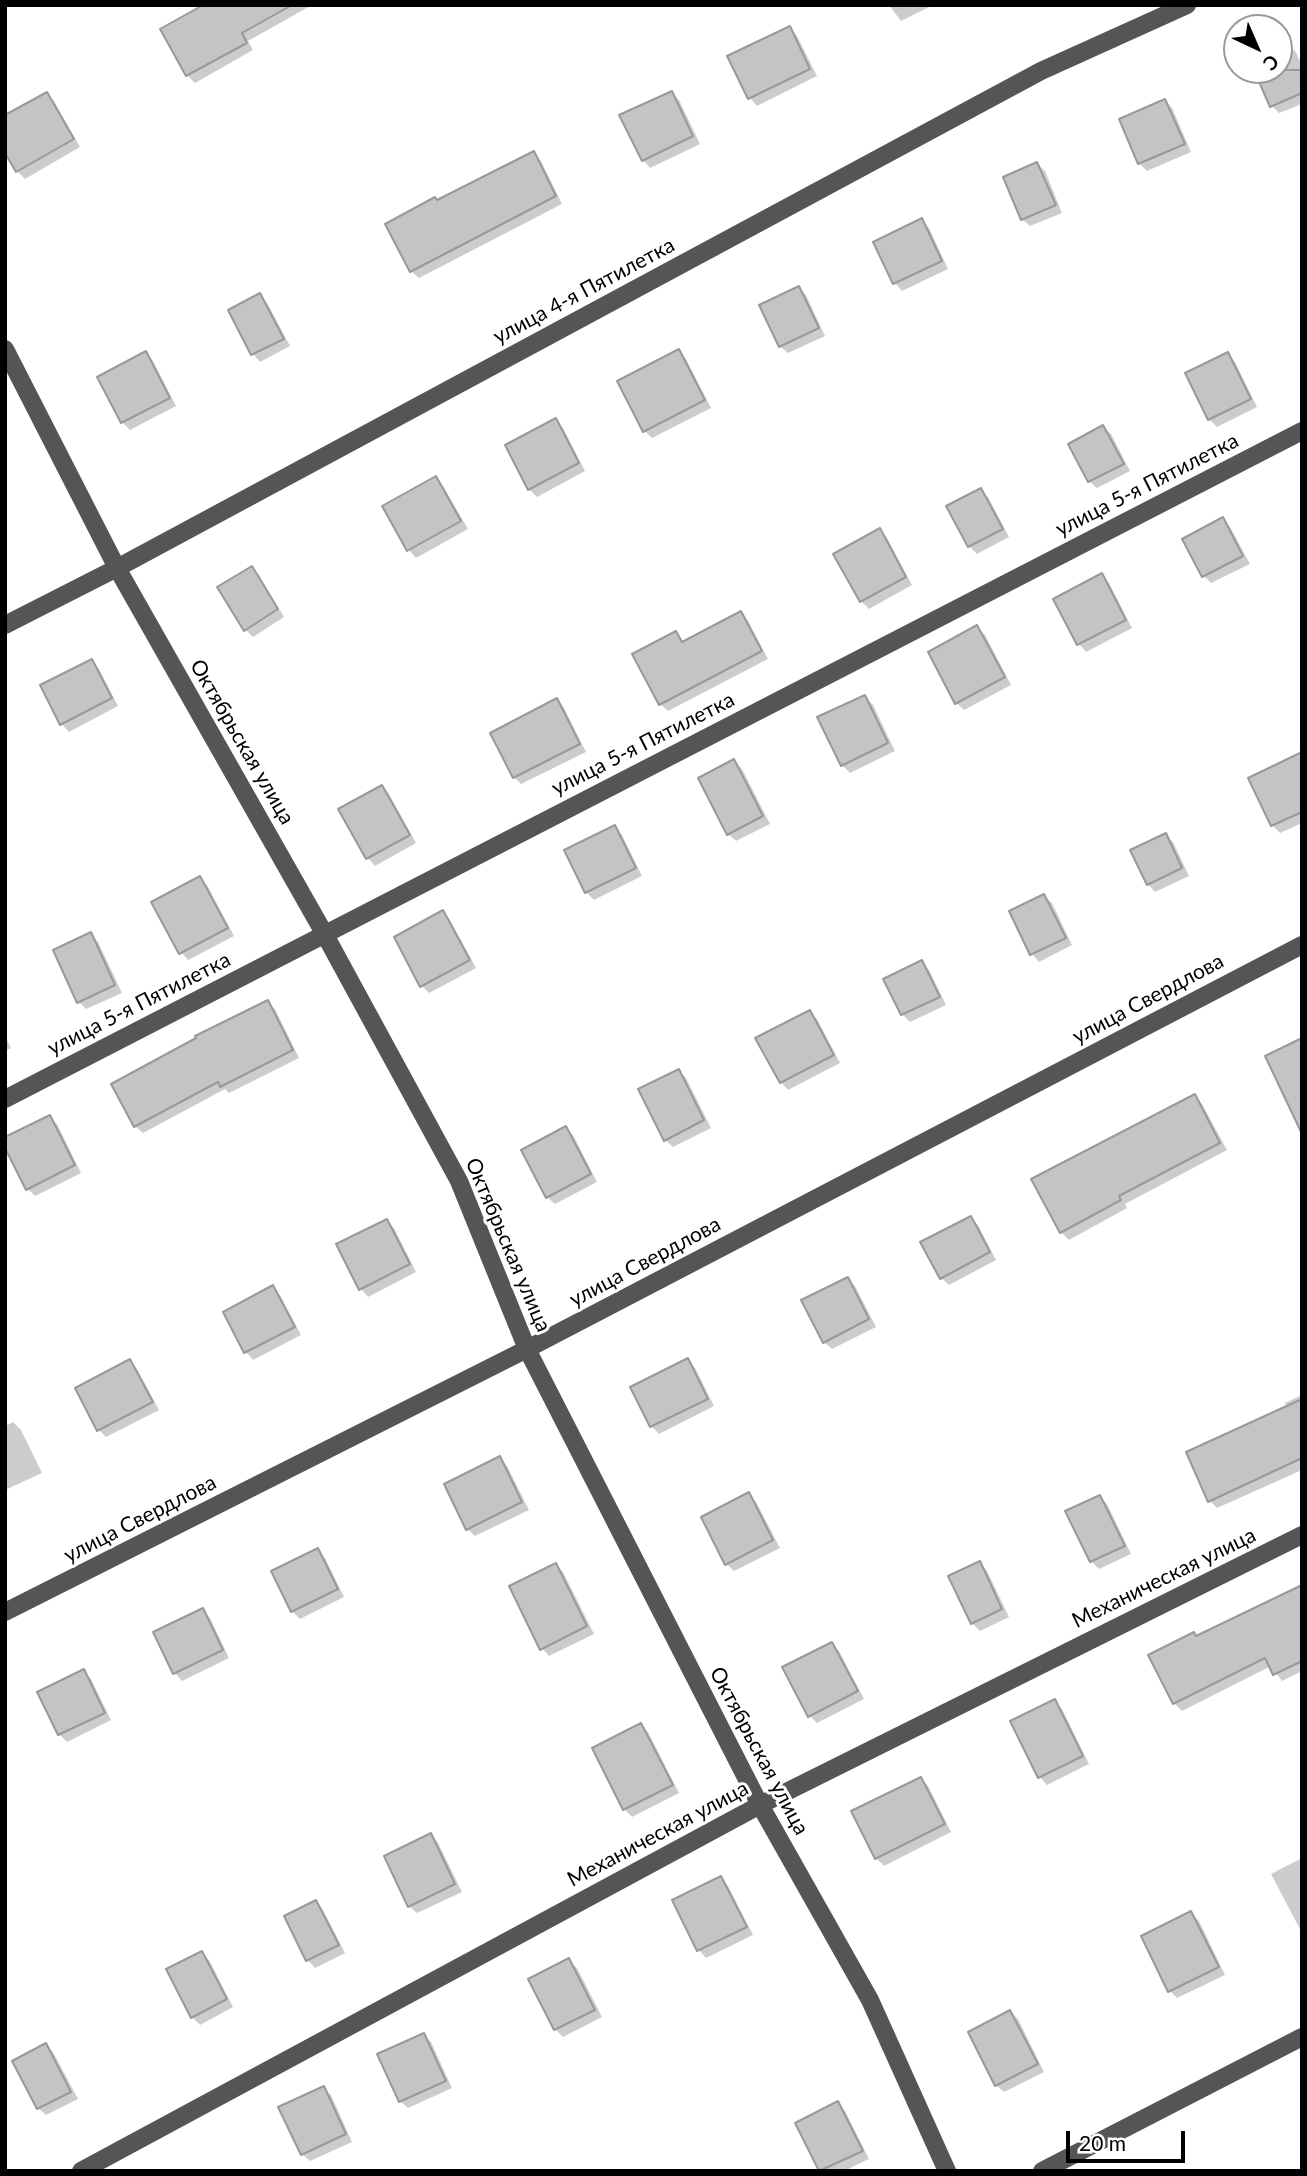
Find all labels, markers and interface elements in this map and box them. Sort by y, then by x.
north arrow [1223,14,1293,84]
text: С [1259,50,1284,76]
street label: улица 4-я Пятилетка [489,233,679,349]
street label: улица 5-я Пятилетка [1051,428,1243,542]
street label: Октябрьская улица [184,655,300,829]
street label: улица 5-я Пятилетка [547,687,739,801]
street label: улица 5-я Пятилетка [43,947,235,1061]
street label: улица Свердлова [1068,949,1228,1049]
street label: Октябрьская улица [460,1154,556,1336]
street label: улица Свердлова [565,1212,725,1312]
street label: улица Свердлова [60,1470,220,1568]
street label: Механическая улица [1068,1523,1260,1633]
street label: Октябрьская улица [704,1663,814,1839]
street label: Механическая улица [563,1776,753,1892]
scale bar [1069,2116,1188,2160]
text: 20 m [1079,2130,1126,2155]

